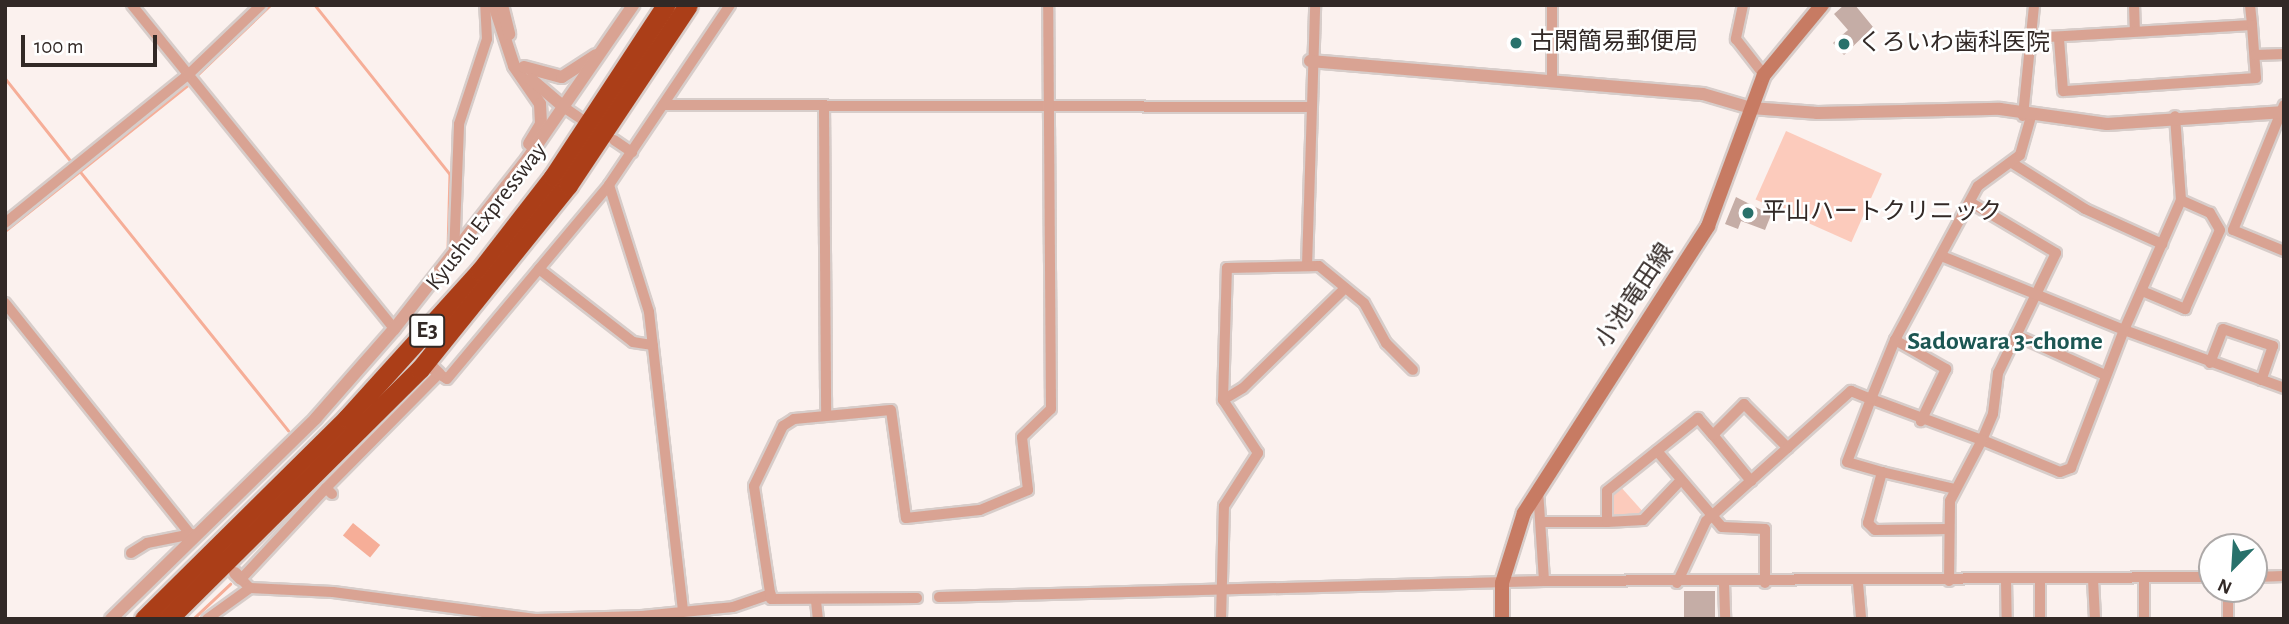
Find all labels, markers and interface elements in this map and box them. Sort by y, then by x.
scale bar [24,21,161,65]
place label: 古閑簡易郵便局 [1530,29,1698,57]
place label: くろいわ歯科医院 [1858,30,2050,58]
marker: 古閑簡易郵便局 [1508,35,1524,51]
text: 100 m [34,36,84,57]
marker: くろいわ歯科医院 [1836,36,1852,52]
street label: Kyushu Expressway [420,137,554,297]
place label: 平山ハートクリニック [1762,199,2002,227]
marker: 平山ハートクリニック [1740,205,1756,221]
street label: 小池竜田線 [1590,238,1680,354]
road number: E3 [408,312,446,350]
district label: Sadowara 3-chome [1907,326,2103,358]
north arrow [2198,533,2268,603]
text: N [2215,574,2235,597]

